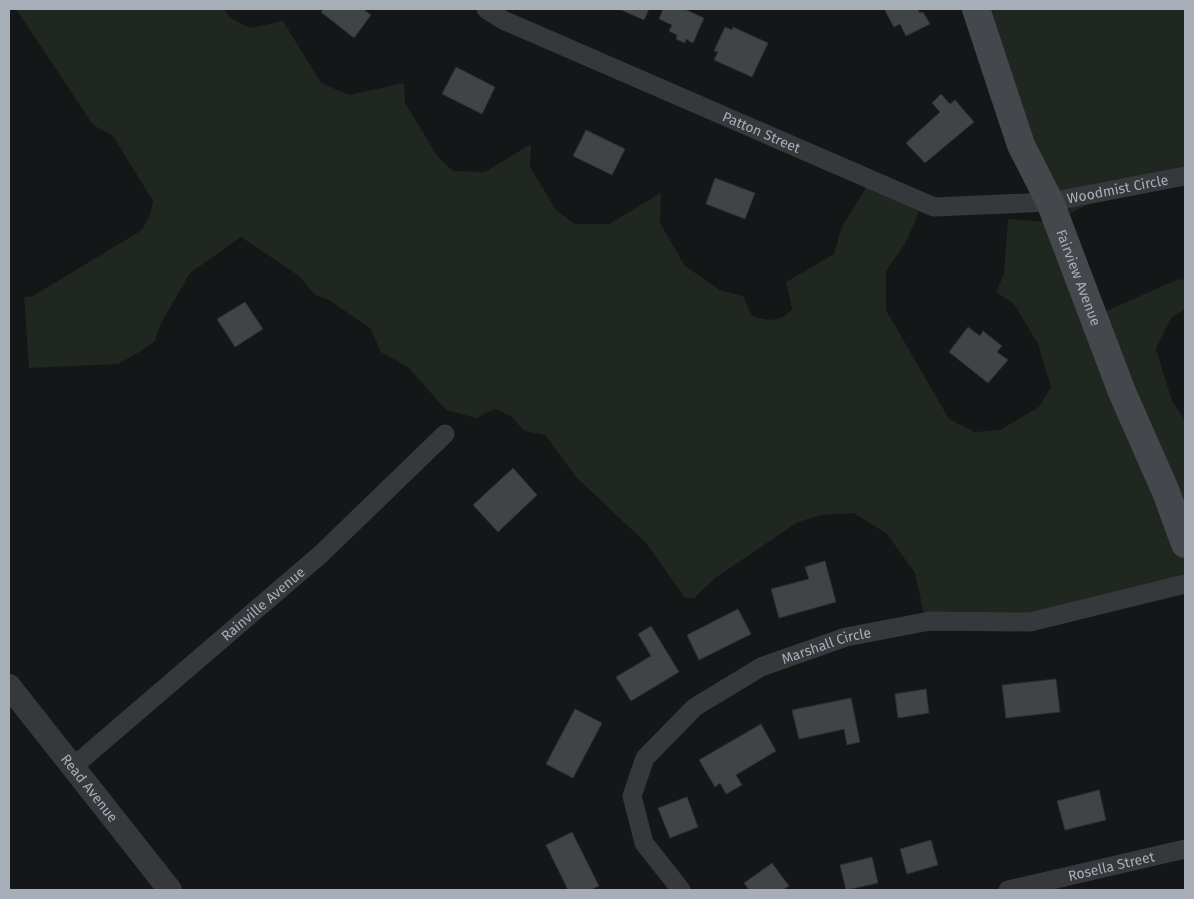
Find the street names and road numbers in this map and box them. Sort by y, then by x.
street label: Patton Street [720,108,804,157]
street label: Woodmist Circle [1066,171,1170,208]
street label: Fairview Avenue [1052,227,1104,328]
street label: Rainville Avenue [218,564,309,645]
street label: Marshall Circle [779,624,873,668]
street label: Read Avenue [57,751,121,826]
street label: Rosella Street [1067,848,1157,885]

